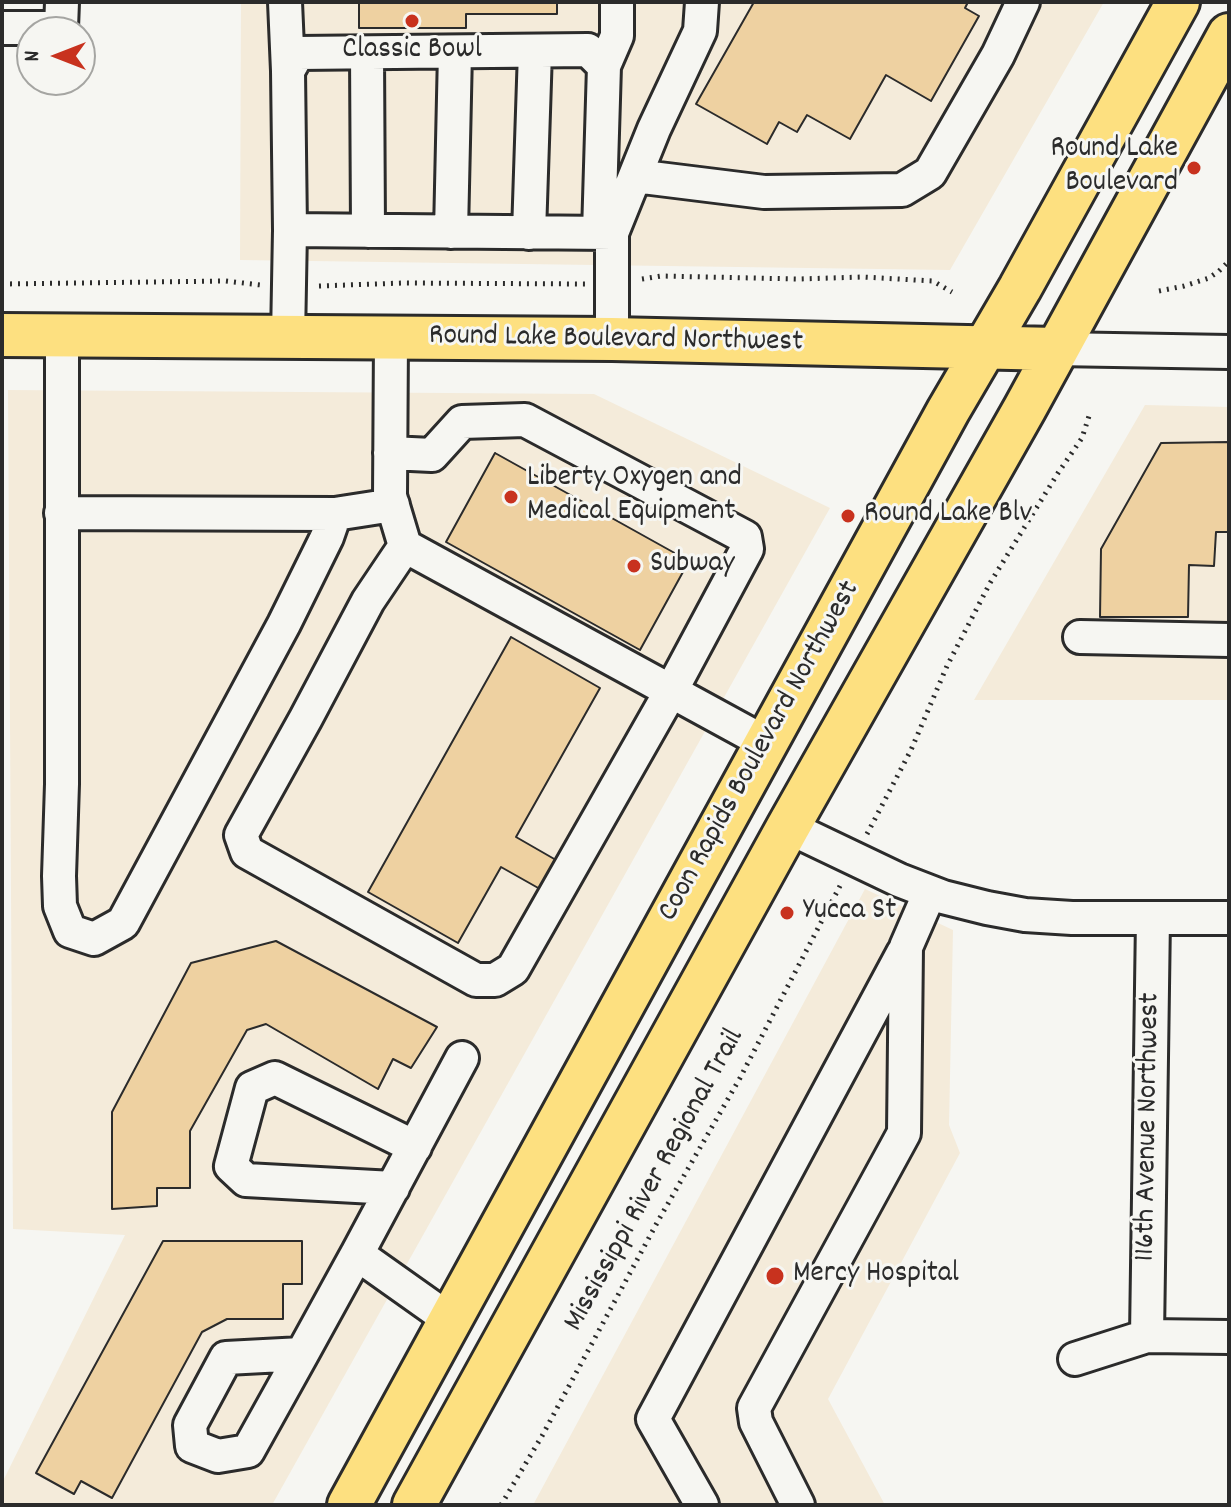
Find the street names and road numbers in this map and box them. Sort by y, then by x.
street label: Round Lake Boulevard Northwest [429,320,803,362]
street label: Coon Rapids Boulevard Northwest [652,576,870,928]
street label: 116th Avenue Northwest [1130,992,1170,1262]
street label: Mississippi River Regional Trail [558,1024,754,1338]

